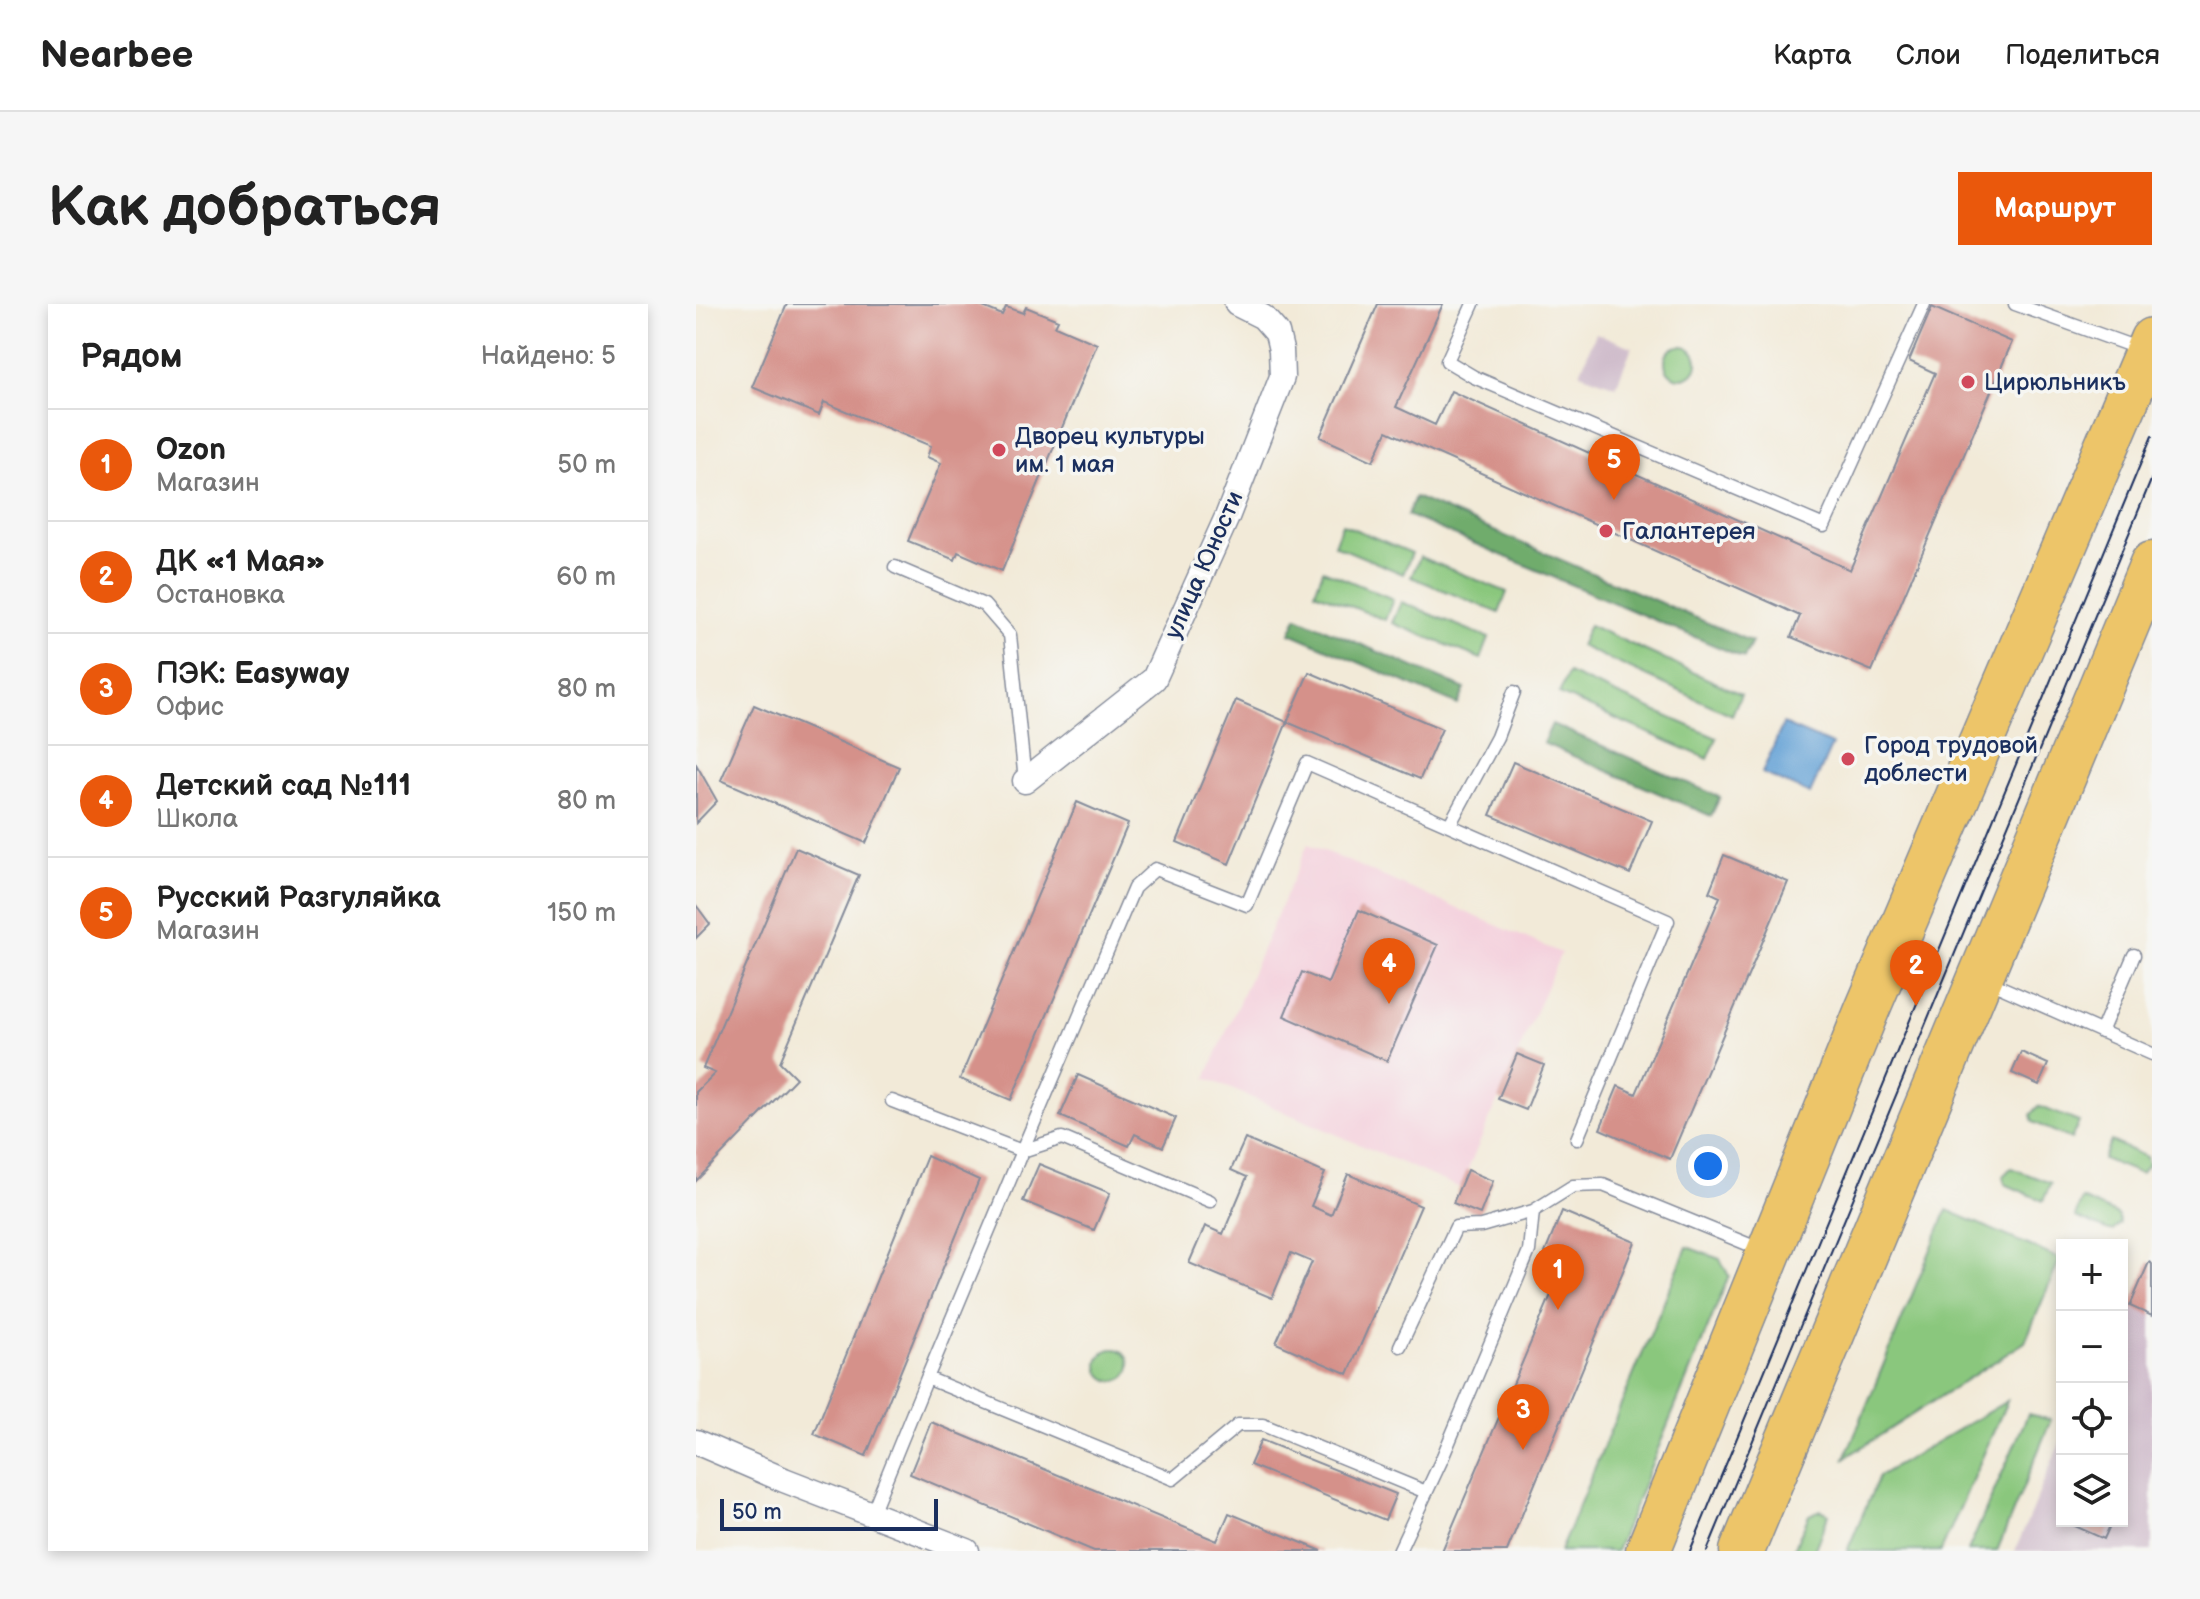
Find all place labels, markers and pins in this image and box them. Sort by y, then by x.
place label: Цирюльникъ [1984,368,2126,397]
marker: Цирюльникъ [1959,373,1977,391]
place label: Дворец культуры им. 1 мая [1015,422,1205,479]
pin: 5 [1588,434,1640,500]
marker: Дворец культуры им. 1 мая [990,441,1008,459]
place label: Галантерея [1622,517,1756,546]
marker: Галантерея [1597,522,1615,540]
place label: Город трудовой доблести [1864,731,2038,788]
marker: Город трудовой доблести [1839,750,1857,768]
pin: 4 [1363,938,1415,1004]
pin: 2 [1890,940,1942,1006]
pin: 1 [1532,1244,1584,1310]
pin: 3 [1497,1384,1549,1450]

